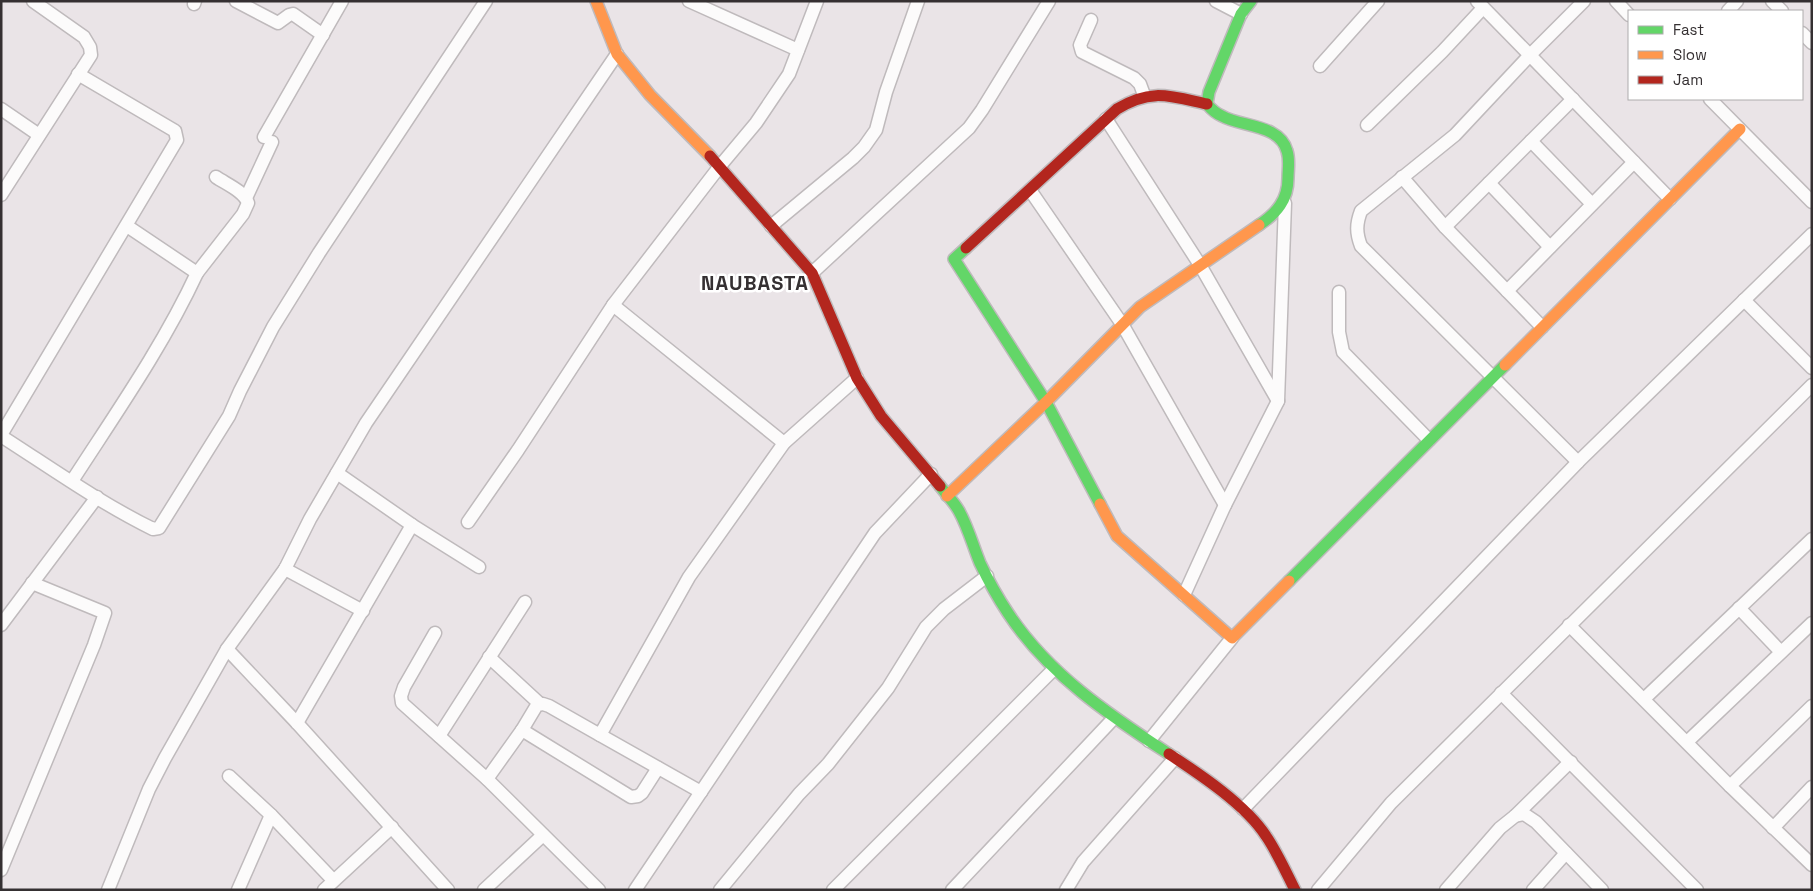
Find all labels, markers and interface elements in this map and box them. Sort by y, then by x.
legend [1628,10,1803,100]
text: Fast [1673,20,1704,39]
text: Slow [1673,45,1707,64]
text: Jam [1673,70,1703,89]
district label: NAUBASTA [701,270,809,296]

